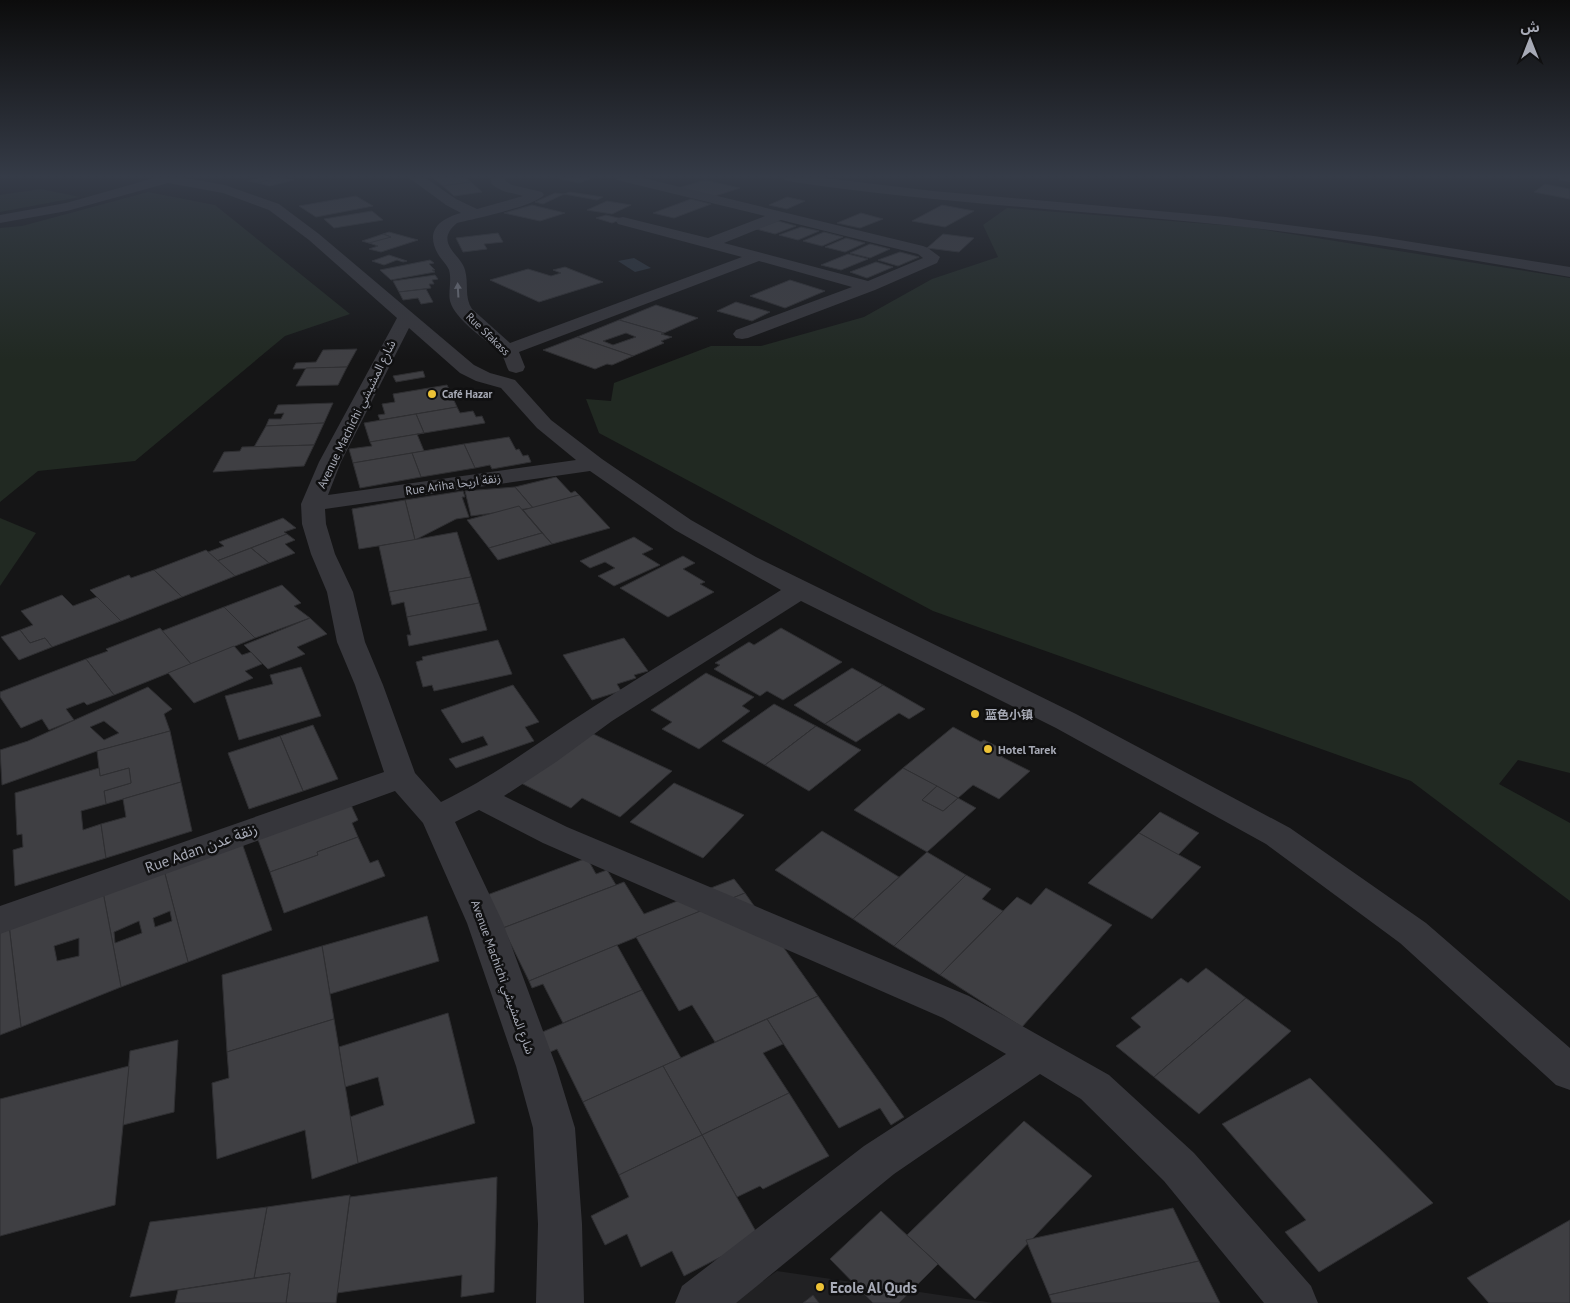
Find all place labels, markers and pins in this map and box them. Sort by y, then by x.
place label: Café Hazar [442,387,492,401]
marker: Café Hazar [426,388,438,400]
place label: 蓝色小镇 [985,707,1033,722]
marker: 蓝色小镇 [969,708,981,720]
place label: Hotel Tarek [998,742,1056,757]
marker: Hotel Tarek [982,743,994,755]
place label: Ecole Al Quds [830,1278,917,1297]
marker: Ecole Al Quds [814,1281,826,1293]

